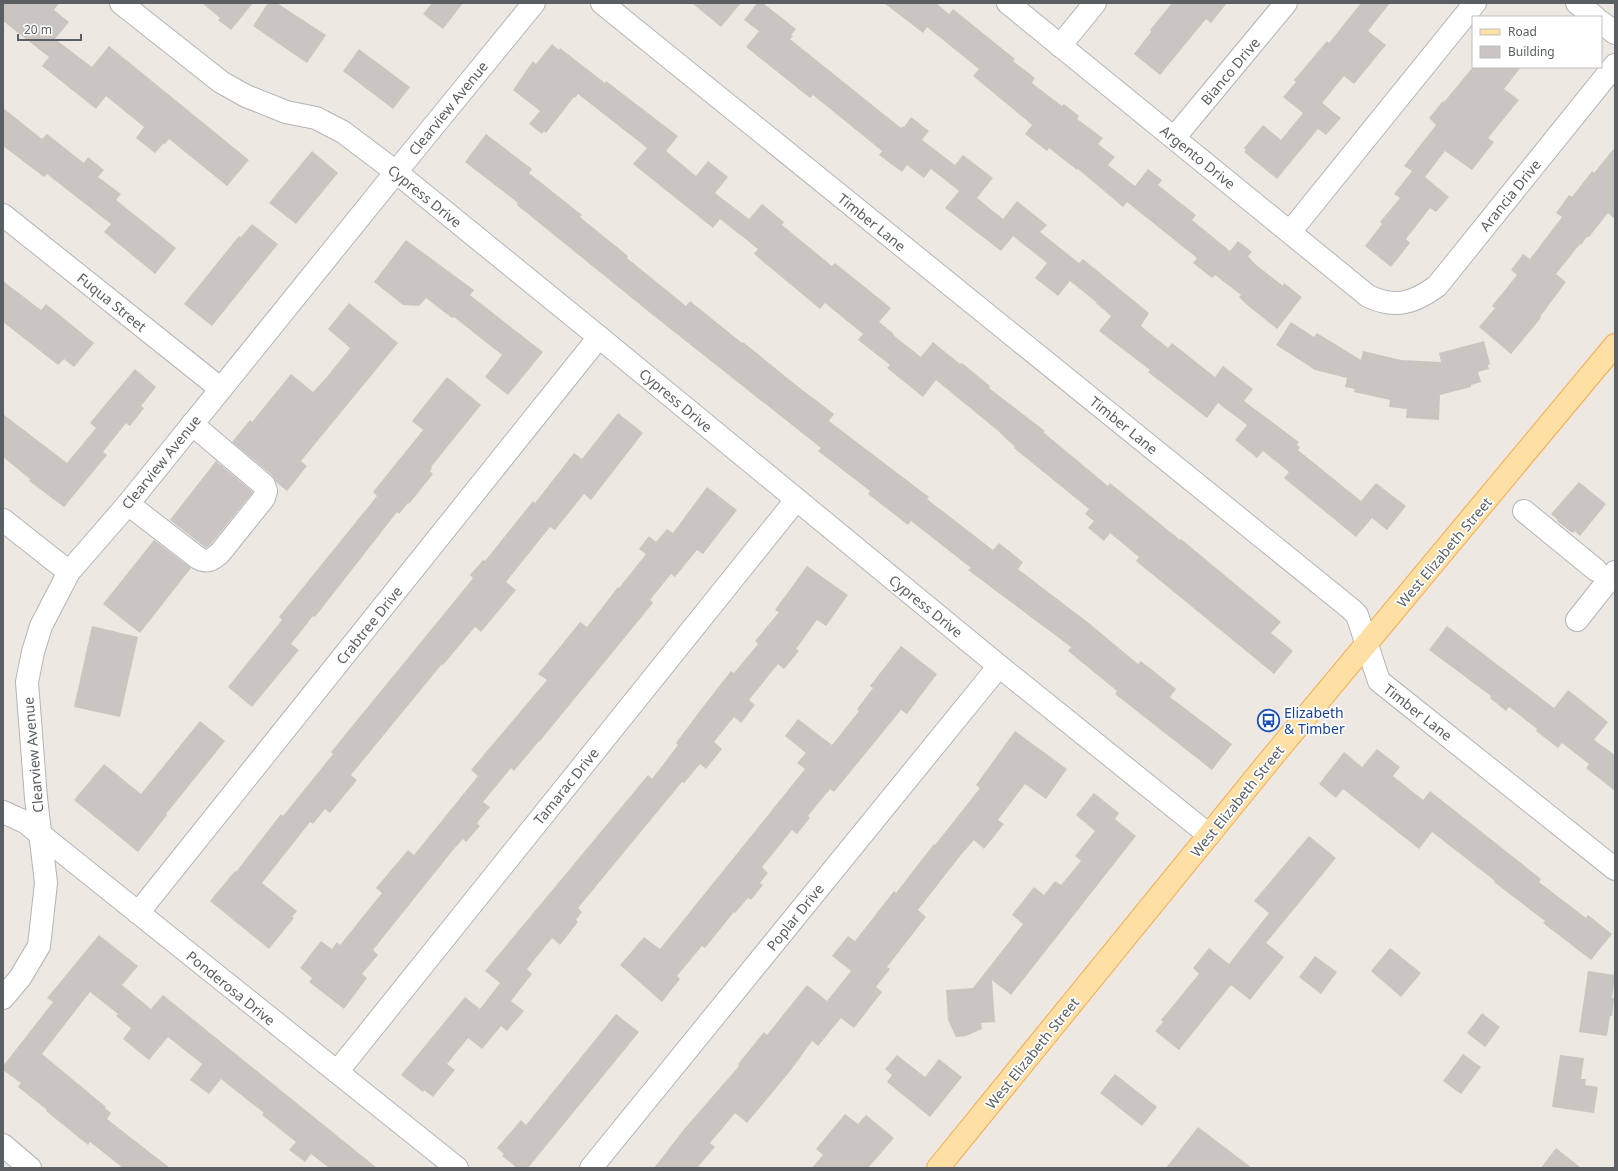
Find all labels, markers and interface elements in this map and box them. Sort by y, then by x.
scale bar [18,16,81,42]
legend [1472,16,1602,68]
text: 20 m [24,21,52,38]
text: Road [1508,23,1537,40]
street label: Bianco Drive [1196,33,1264,109]
text: Building [1508,43,1555,60]
street label: Clearview Avenue [404,57,492,159]
street label: Argento Drive [1156,121,1240,193]
street label: Arancia Drive [1475,155,1545,235]
street label: Cypress Drive [384,160,466,232]
street label: Timber Lane [834,189,910,255]
street label: Fuqua Street [73,268,151,336]
street label: Cypress Drive [636,364,717,436]
street label: Timber Lane [1086,392,1162,458]
street label: Clearview Avenue [117,411,205,513]
street label: West Elizabeth Street [1392,493,1496,611]
street label: Cypress Drive [885,570,967,642]
street label: Crabtree Drive [332,582,406,668]
street label: Timber Lane [1380,679,1456,745]
street label: Clearview Avenue [18,696,48,814]
place label: Elizabeth & Timber [1284,703,1345,738]
bus stop icon: Elizabeth & Timber [1255,707,1281,733]
street label: West Elizabeth Street [1186,741,1288,861]
street label: Tamarac Drive [529,743,603,828]
street label: Poplar Drive [762,879,828,954]
street label: Ponderosa Drive [183,946,279,1030]
street label: West Elizabeth Street [981,993,1083,1113]

